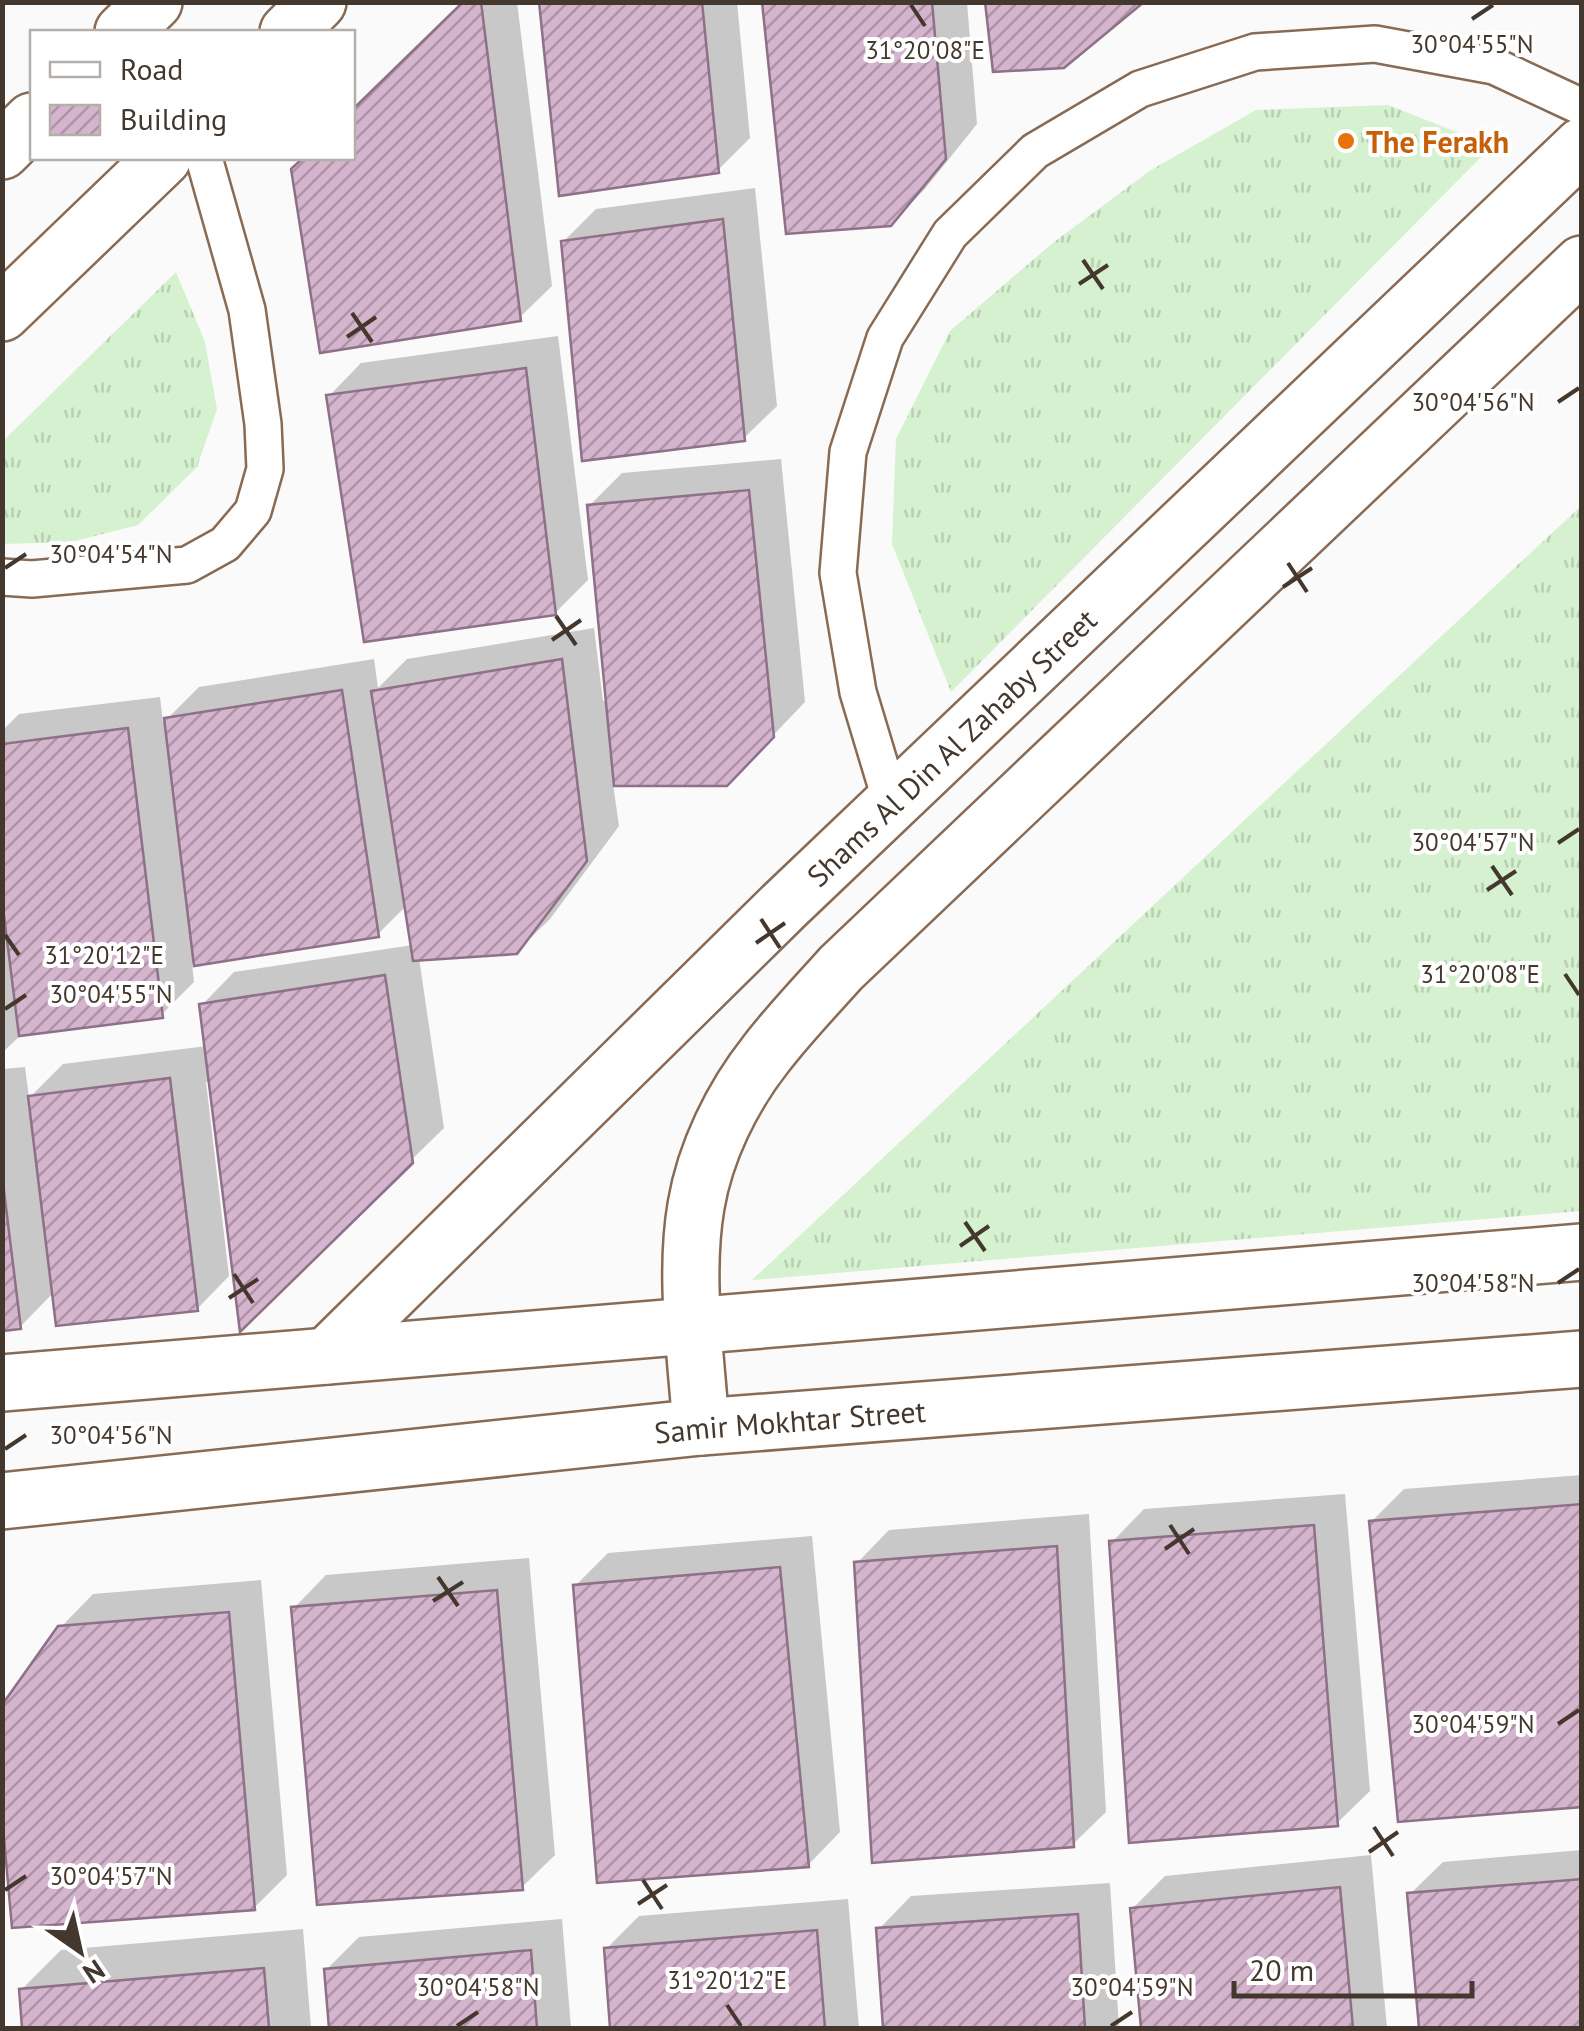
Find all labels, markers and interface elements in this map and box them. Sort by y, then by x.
text: 30°04'55"N [1410,28,1534,60]
legend [30,30,355,160]
text: 31°20'08"E [865,34,985,66]
text: Road [120,49,184,88]
text: Building [120,99,227,138]
place label: The Ferakh [1366,122,1509,161]
marker: The Ferakh [1335,130,1357,152]
text: 30°04'56"N [1411,386,1535,418]
text: 30°04'54"N [49,538,173,570]
street label: Shams Al Din Al Zahaby Street [798,600,1104,894]
text: 30°04'57"N [1411,826,1535,858]
text: 31°20'12"E [44,939,164,971]
text: 31°20'08"E [1420,958,1540,990]
text: 30°04'55"N [49,978,173,1010]
text: 30°04'58"N [1411,1267,1535,1299]
street label: Samir Mokhtar Street [652,1390,927,1451]
text: 30°04'56"N [49,1419,173,1451]
text: 30°04'59"N [1411,1708,1535,1740]
text: 30°04'57"N [49,1860,173,1892]
north arrow [30,1901,130,2001]
scale bar [1234,1936,1472,1998]
text: 20 m [1249,1950,1314,1989]
text: N [76,1952,112,1993]
text: 31°20'12"E [667,1964,787,1996]
text: 30°04'58"N [416,1971,540,2003]
text: 30°04'59"N [1070,1971,1194,2003]

